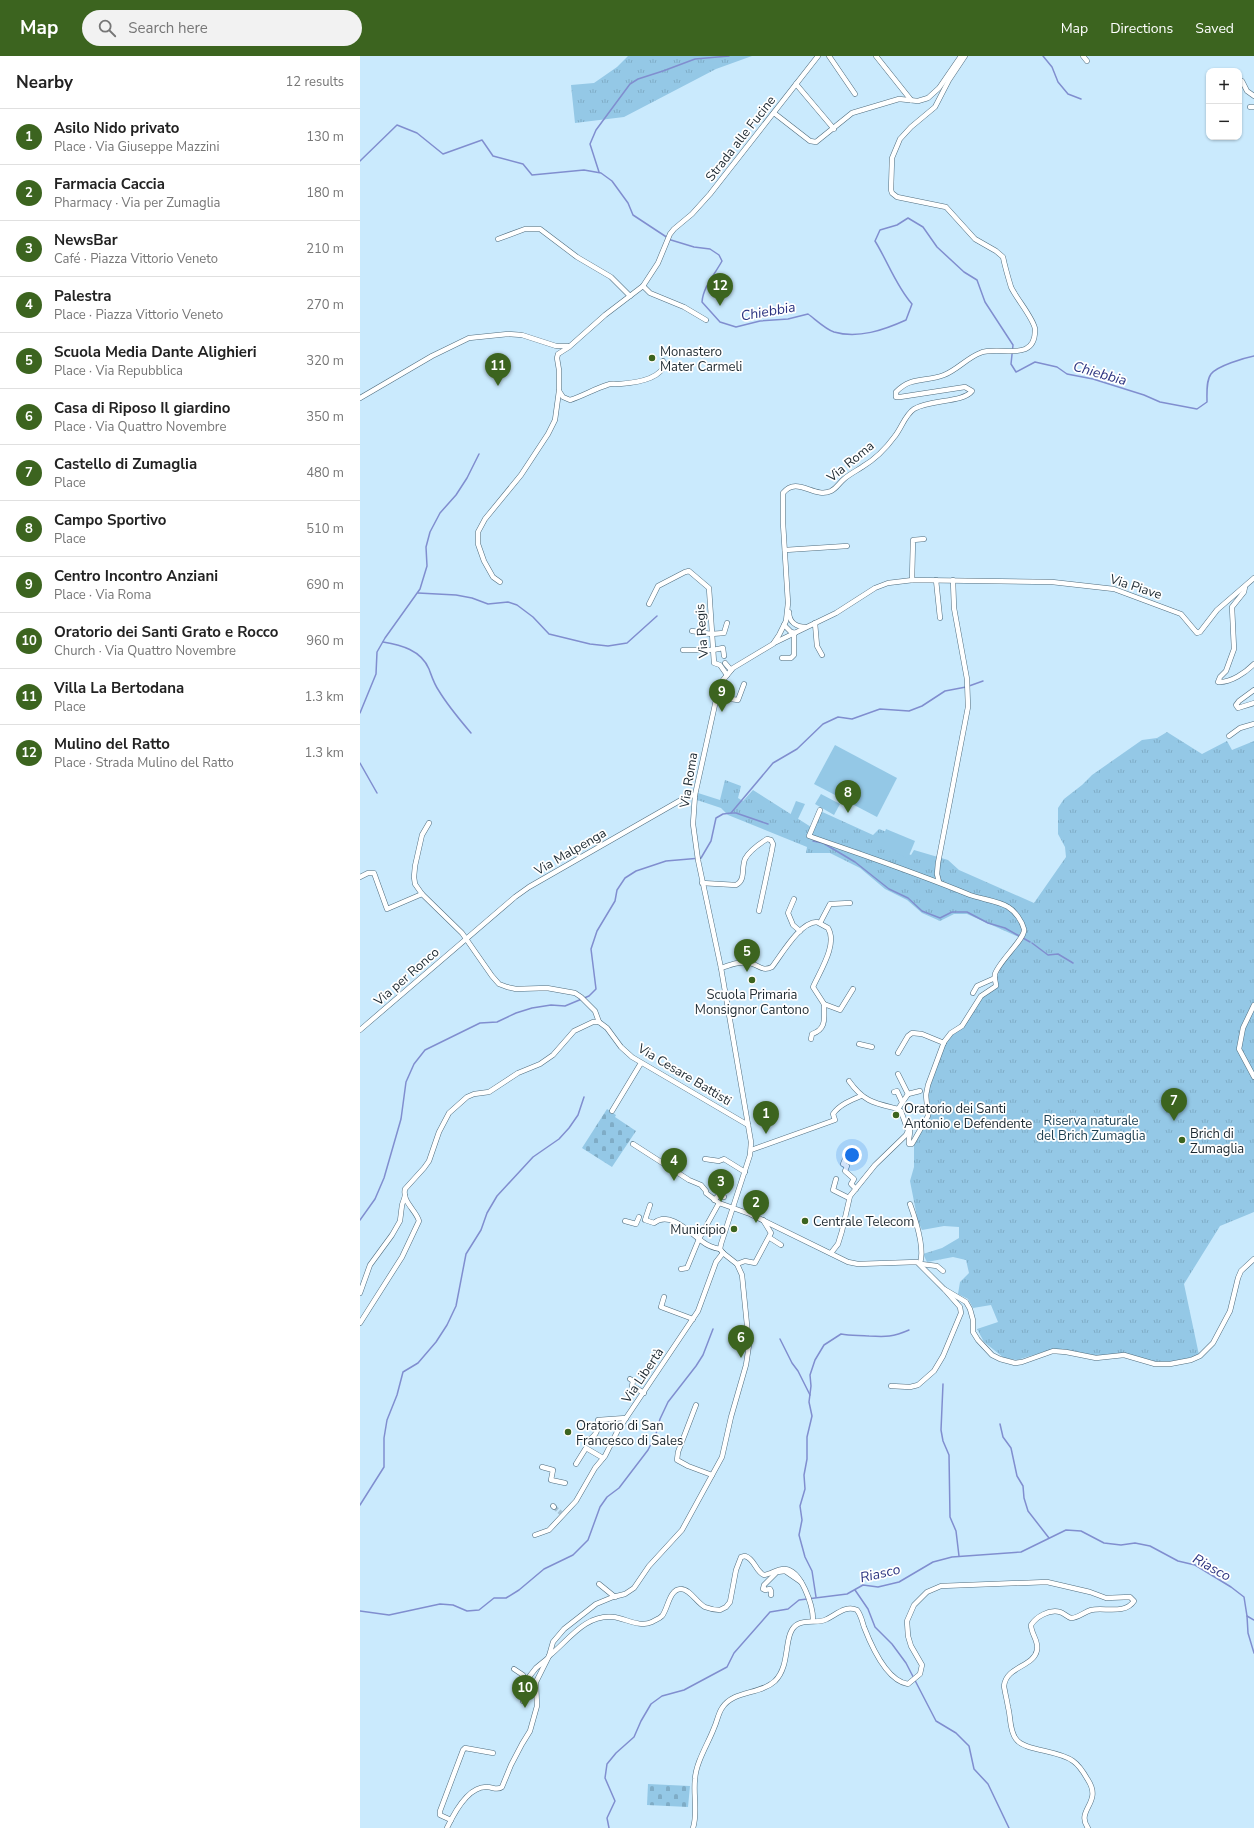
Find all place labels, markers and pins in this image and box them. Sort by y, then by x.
pin: 12 [707,273,733,306]
place label: Monastero Mater Carmeli [660,343,742,376]
pin: 11 [485,353,511,386]
marker: Monastero Mater Carmeli [647,353,657,363]
pin: 9 [709,679,735,712]
pin: 8 [835,780,861,813]
pin: 5 [734,939,760,972]
marker: Scuola Primaria Monsignor Cantono [747,975,757,985]
place label: Scuola Primaria Monsignor Cantono [695,986,809,1019]
pin: 7 [1161,1088,1187,1121]
place label: Oratorio dei Santi Antonio e Defendente [904,1100,1032,1133]
pin: 1 [753,1101,779,1134]
marker: Oratorio dei Santi Antonio e Defendente [891,1110,901,1120]
place label: Brich di Zumaglia [1190,1125,1244,1158]
marker: Brich di Zumaglia [1177,1135,1187,1145]
pin: 4 [661,1148,687,1181]
pin: 3 [708,1169,734,1202]
pin: 2 [743,1190,769,1223]
place label: Centrale Telecom [813,1213,914,1231]
marker: Centrale Telecom [800,1216,810,1226]
place label: Municipio [670,1221,726,1239]
marker: Municipio [729,1224,739,1234]
pin: 6 [728,1325,754,1358]
place label: Oratorio di San Francesco di Sales [576,1417,683,1450]
marker: Oratorio di San Francesco di Sales [563,1427,573,1437]
pin: 10 [512,1675,538,1708]

